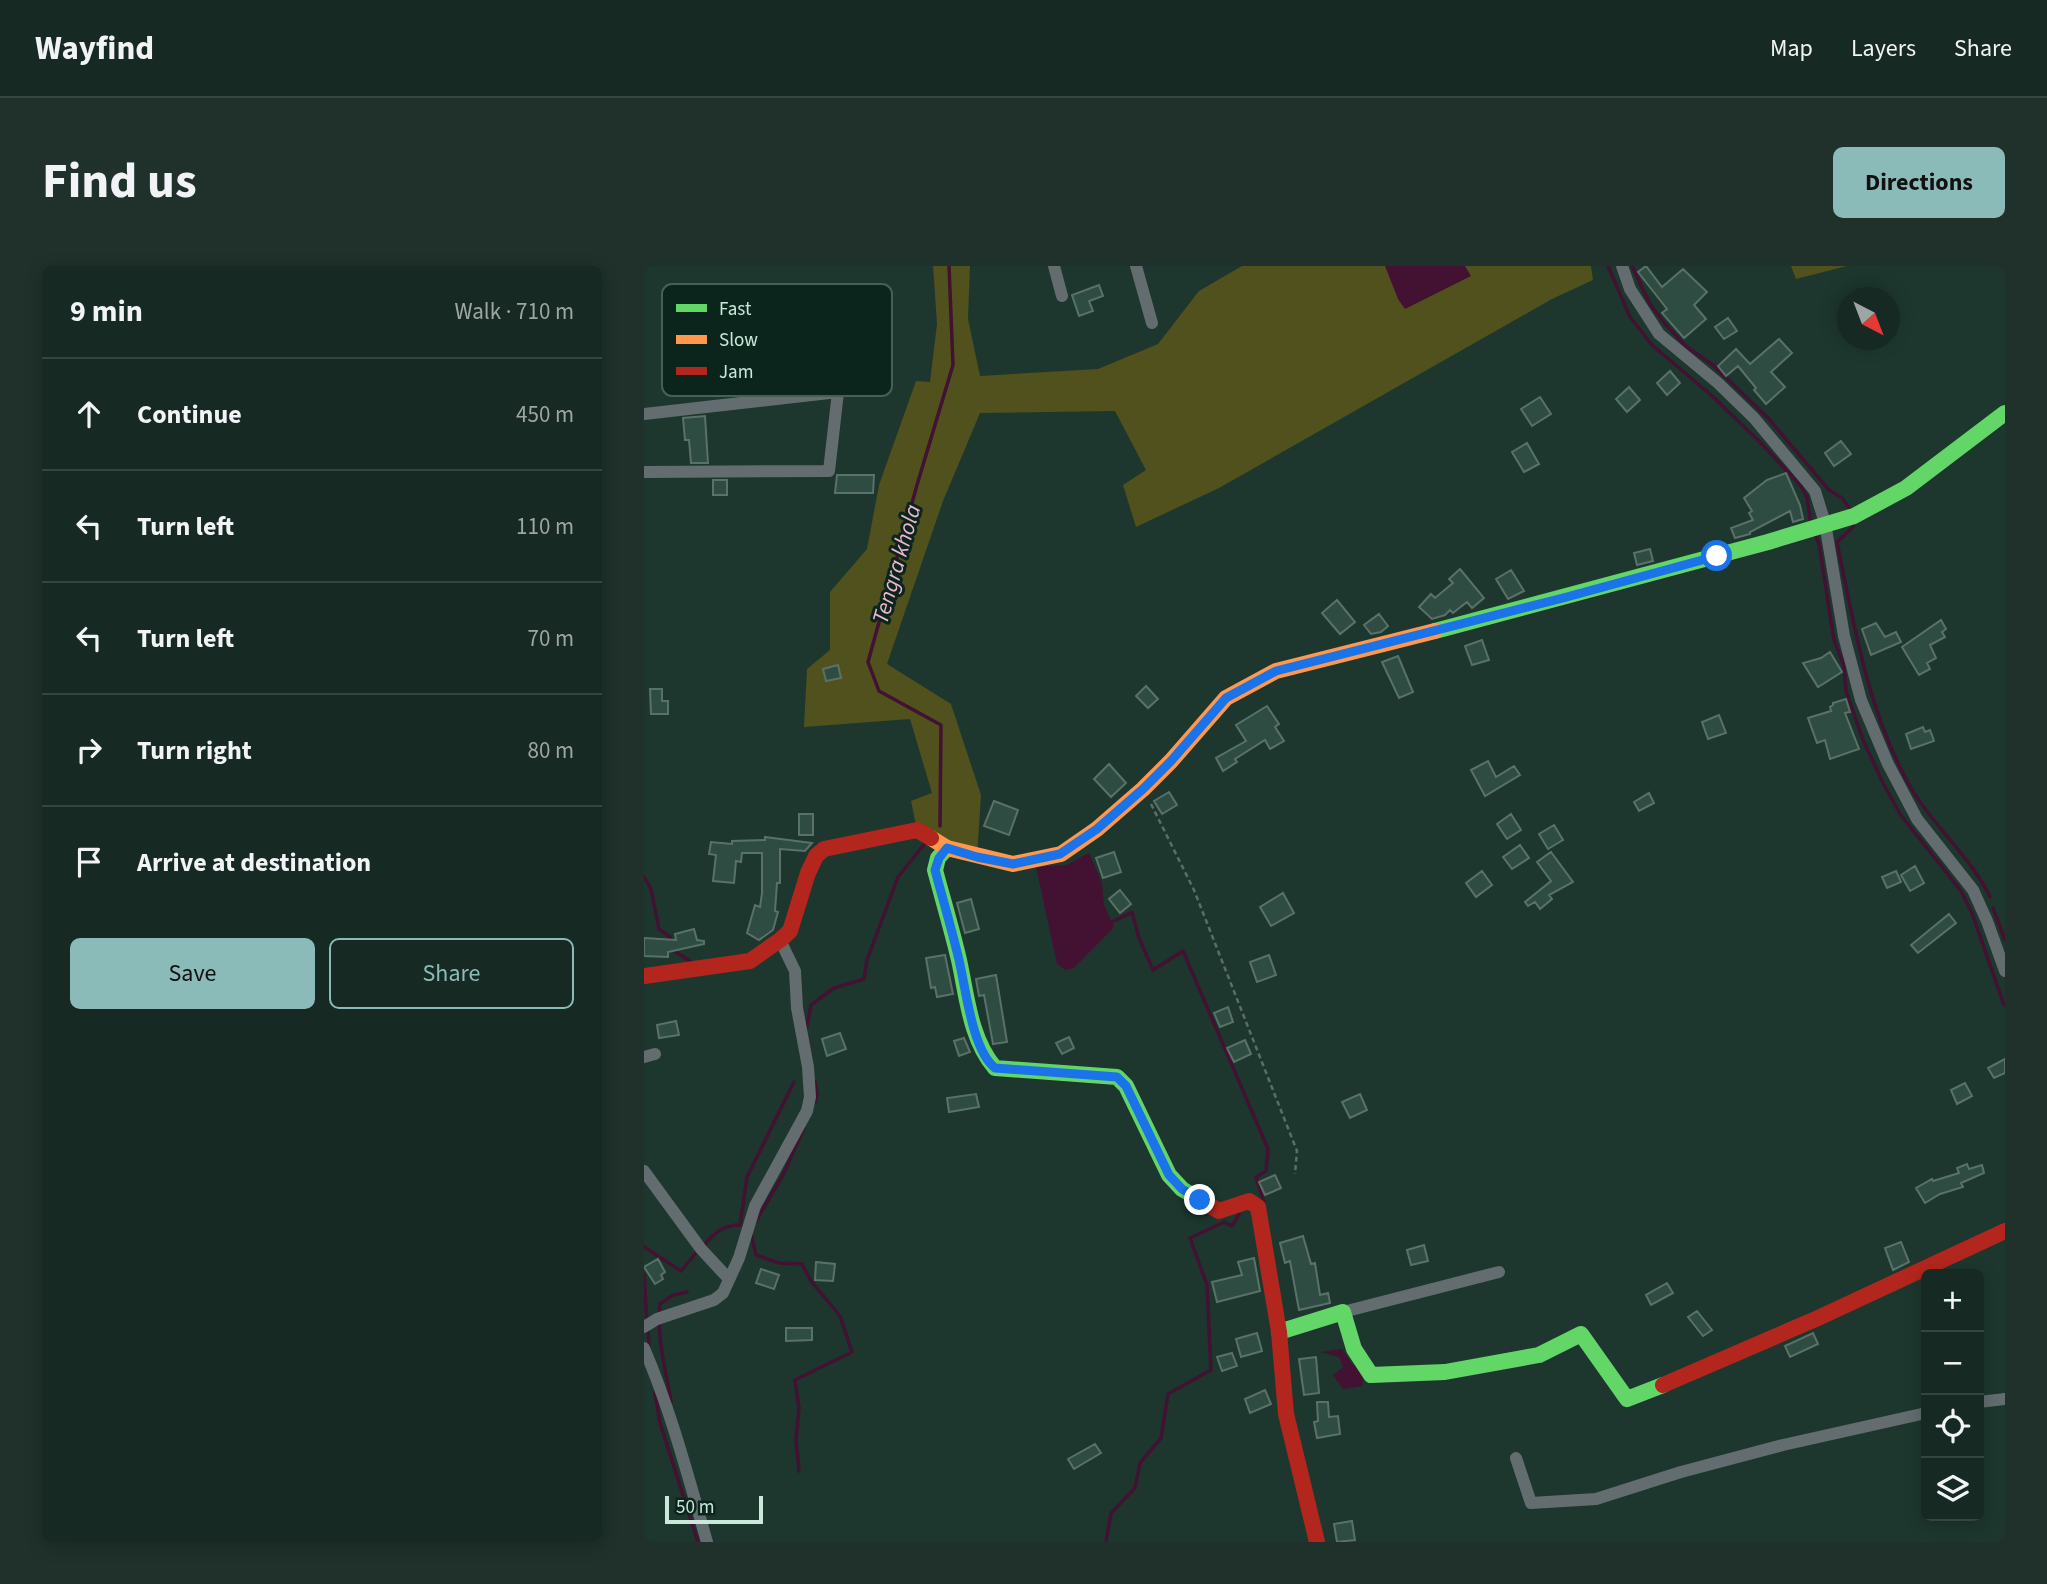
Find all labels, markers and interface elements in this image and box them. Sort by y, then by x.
text: Wayfind [35,25,154,72]
text: Map [1770,31,1813,66]
text: Layers [1851,31,1916,66]
text: Share [1954,31,2012,66]
text: Find us [42,147,197,217]
button: Directions [1833,147,2005,218]
legend [662,284,892,396]
north arrow [1837,287,1900,350]
text: 9 min [70,290,143,333]
text: Walk · 710 m [455,295,574,328]
text: Fast [719,296,752,323]
text: Slow [719,327,758,354]
text: Jam [719,359,753,386]
icon: ahead [70,395,108,433]
text: Continue [137,396,242,433]
text: 450 m [516,398,574,431]
water label: Tengra khola [864,501,929,628]
icon: left [70,507,108,545]
text: Turn left [137,508,234,545]
text: 110 m [516,510,574,543]
route start [1701,540,1732,571]
icon: left [70,619,108,657]
text: Turn left [137,620,234,657]
text: 70 m [527,622,574,655]
icon: right [70,731,108,769]
text: Turn right [137,732,252,769]
text: 80 m [527,734,574,767]
icon: arrive [70,843,108,881]
text: Arrive at destination [137,844,371,881]
button: Save [70,938,315,1009]
button: Share [329,938,574,1009]
route end [1184,1184,1215,1215]
map controls [1921,1269,1984,1521]
button: + [1921,1269,1984,1332]
button: − [1921,1332,1984,1395]
button: locate [1921,1395,1984,1458]
button: layers [1921,1458,1984,1521]
scale bar [665,1493,763,1525]
text: 50 m [676,1494,714,1521]

